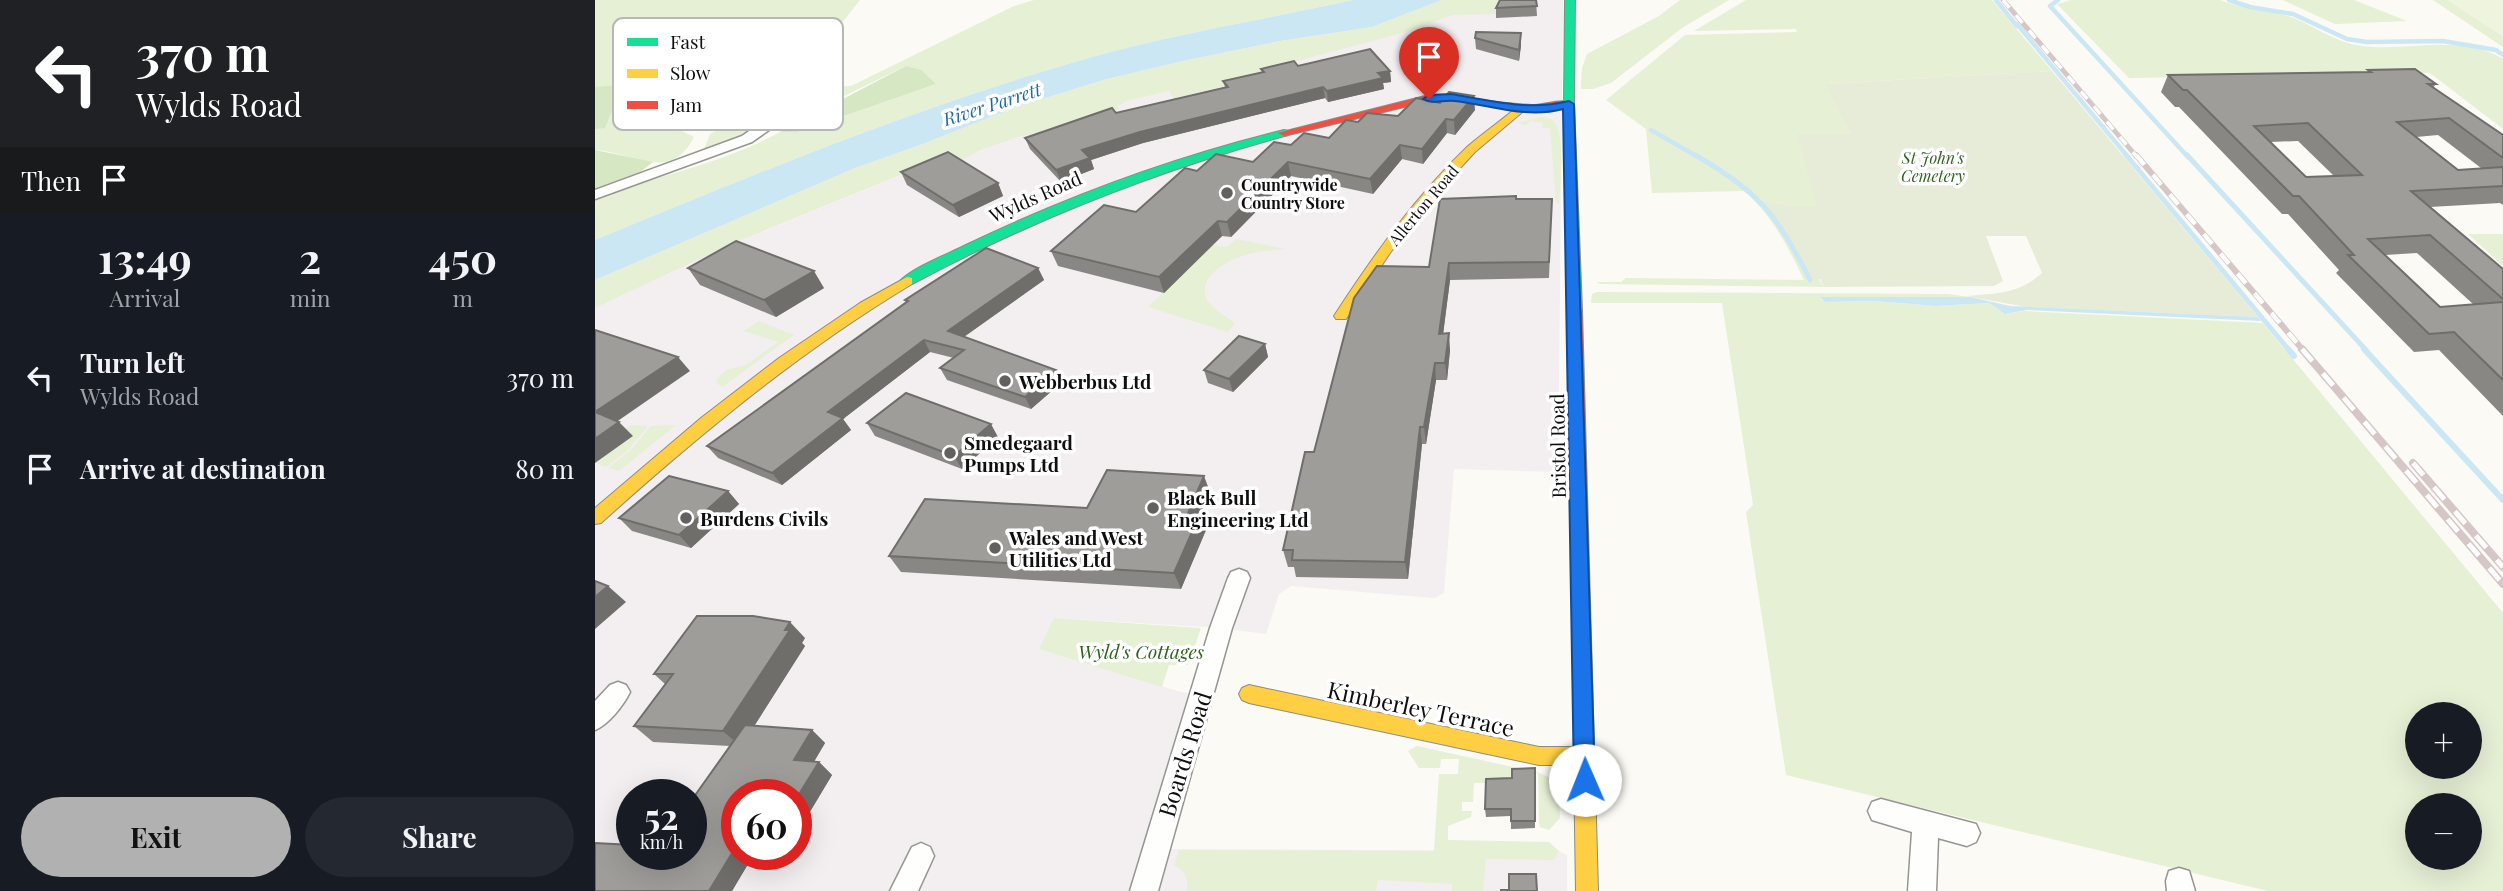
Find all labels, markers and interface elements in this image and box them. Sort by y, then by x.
legend [613,18,843,130]
text: 370 m [136,19,270,84]
pin [1399,27,1459,99]
icon: left [21,28,112,119]
text: Fast [670,28,706,54]
icon: arrive [1410,38,1448,76]
text: Slow [670,59,711,85]
water label: River Parrett [939,77,1045,131]
text: Wylds Road [136,82,302,125]
text: Jam [669,91,702,117]
park label: St John's Cemetery [1901,147,1965,186]
street label: Allerton Road [1383,160,1463,250]
icon: arrive [95,161,133,199]
text: Then [21,163,81,198]
street label: Wylds Road [984,164,1085,228]
place label: Countrywide Country Store [1241,174,1345,213]
marker: Countrywide Country Store [1219,185,1235,201]
text: 13:49 [98,229,192,285]
text: 2 [299,229,321,285]
text: 450 [429,229,497,285]
text: Arrival [109,282,180,313]
text: min [290,282,331,313]
text: m [453,282,473,313]
text: Turn left [80,345,185,380]
icon: left [21,359,59,397]
text: 370 m [507,360,574,395]
place label: Webberbus Ltd [1018,368,1152,394]
marker: Webberbus Ltd [997,373,1013,389]
text: Wylds Road [80,380,199,411]
street label: Bristol Road [1543,393,1571,499]
place label: Smedegaard Pumps Ltd [964,429,1073,477]
marker: Smedegaard Pumps Ltd [942,445,958,461]
icon: arrive [21,450,59,488]
text: Arrive at destination [80,451,326,486]
text: 80 m [515,451,574,486]
place label: Black Bull Engineering Ltd [1167,484,1309,532]
marker: Black Bull Engineering Ltd [1145,500,1161,516]
place label: Burdens Civils [700,505,828,531]
marker: Burdens Civils [678,510,694,526]
place label: Wales and West Utilities Ltd [1008,524,1143,572]
marker: Wales and West Utilities Ltd [987,540,1003,556]
park label: Wyld's Cottages [1078,638,1204,664]
street label: Kimberley Terrace [1325,673,1517,743]
street label: Boards Road [1150,687,1218,821]
map controls [2405,702,2482,870]
button: + [2405,702,2482,779]
position arrow [1548,743,1622,817]
speed limit sign: 60 [721,779,812,870]
text: 52 [644,792,679,839]
button: − [2405,793,2482,870]
button: Exit [21,797,291,877]
button: Share [305,797,574,877]
text: km/h [640,830,683,854]

